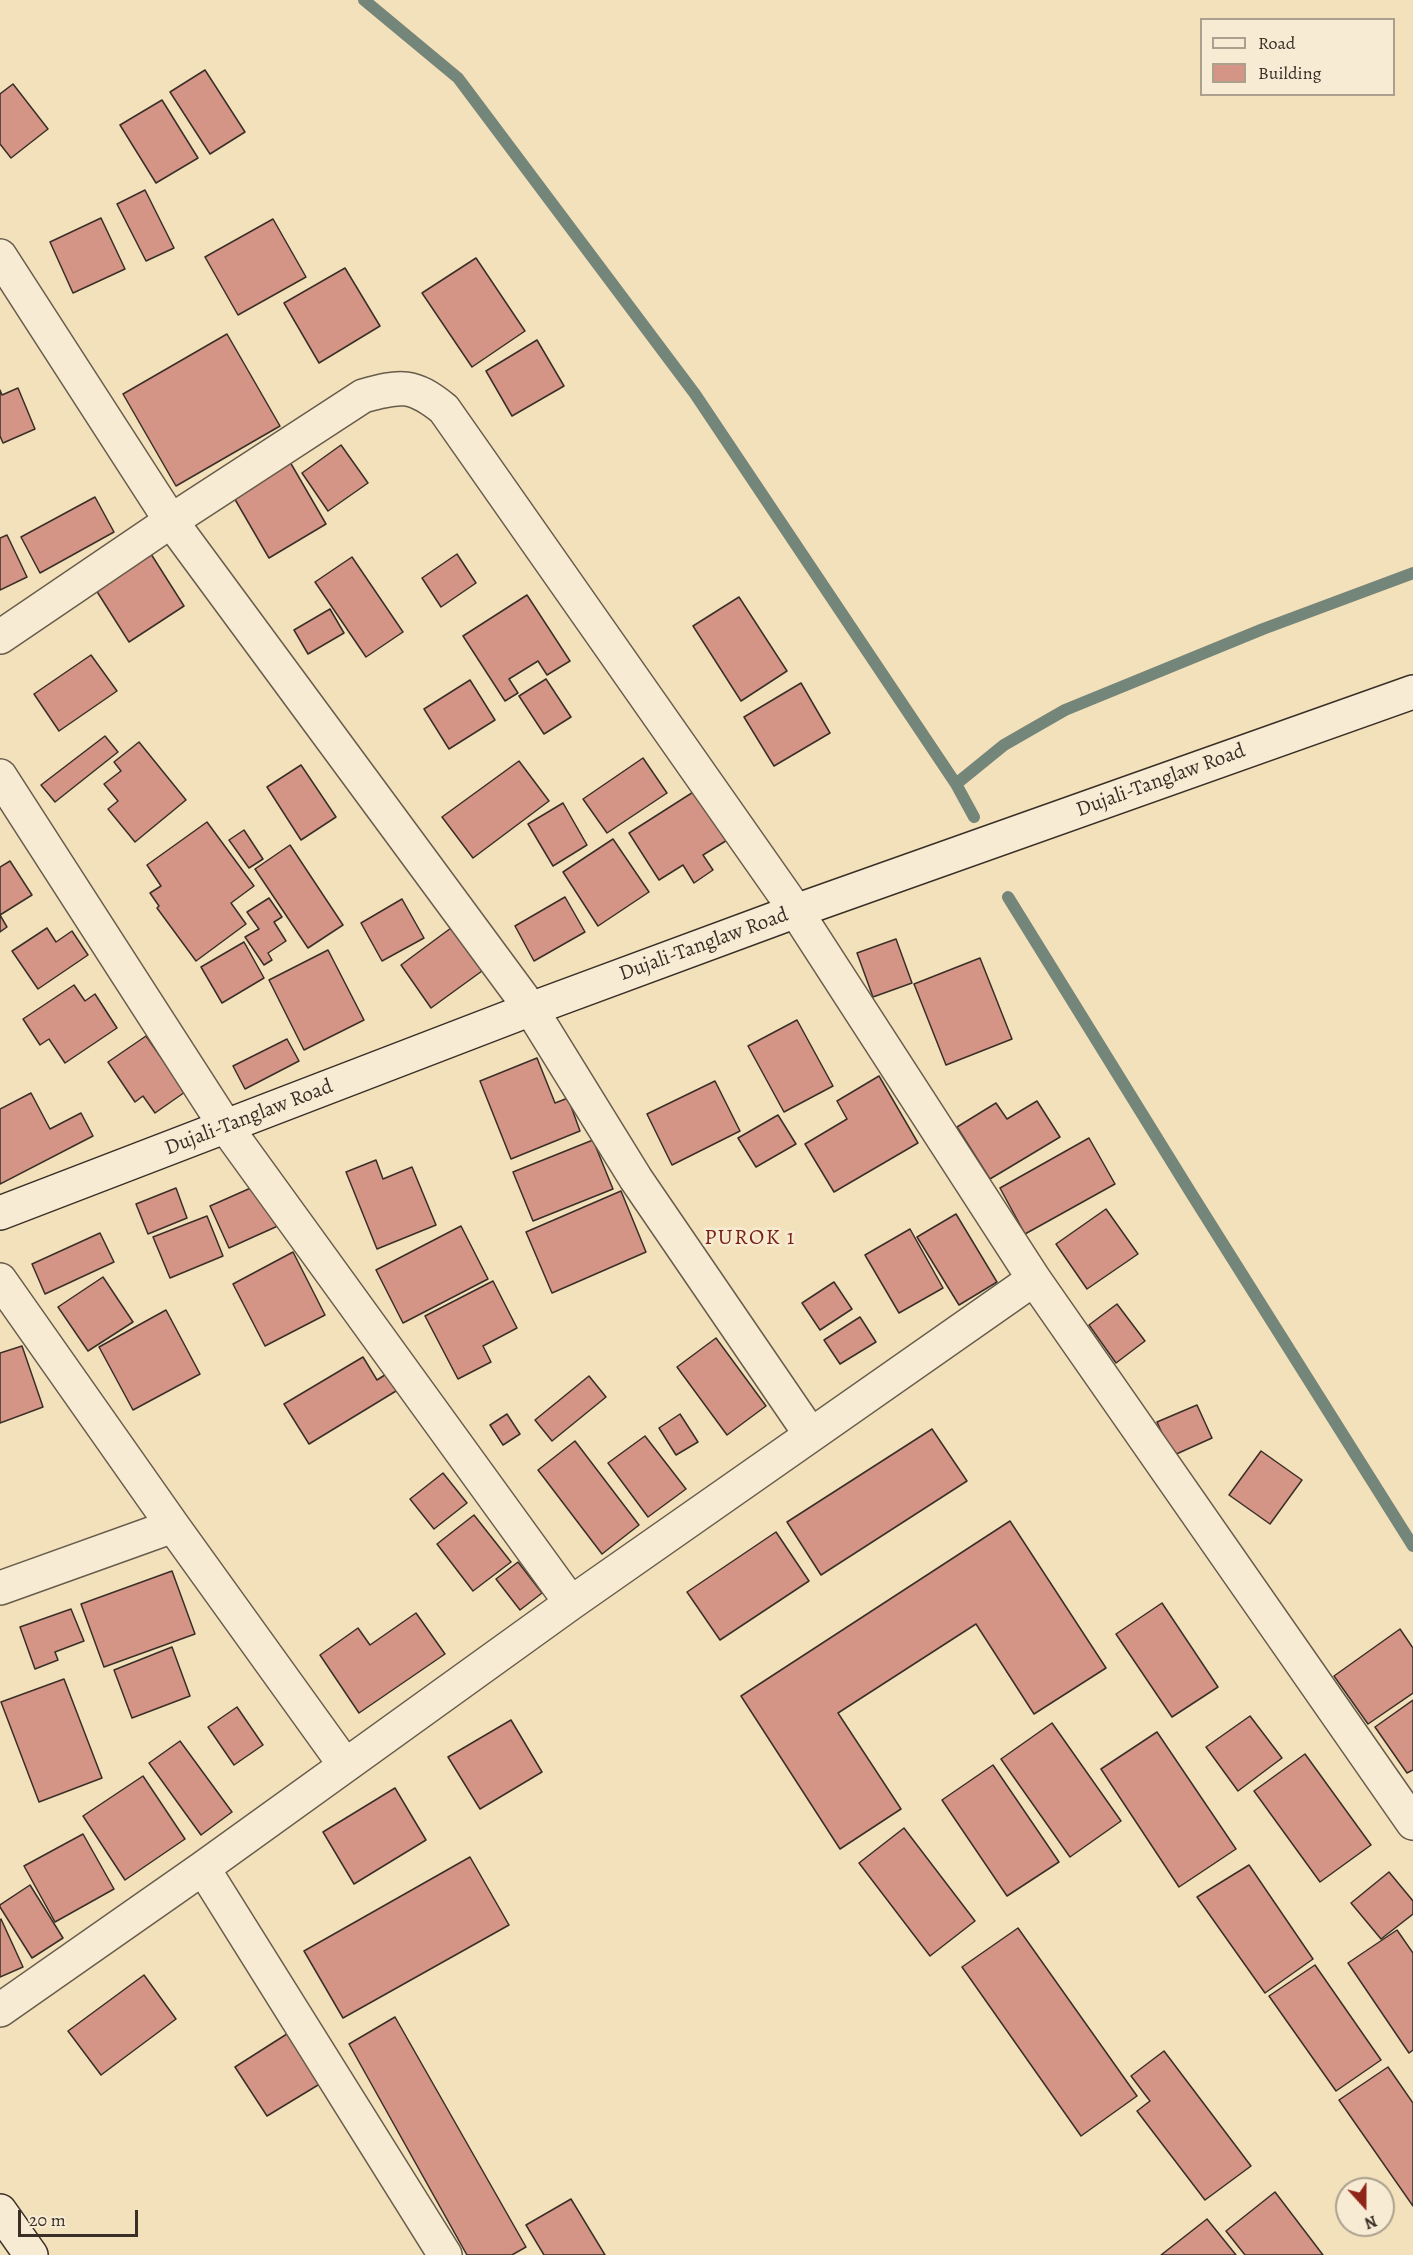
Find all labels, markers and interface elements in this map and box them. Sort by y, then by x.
legend [1200,18,1395,96]
text: Road [1258,31,1295,55]
text: Building [1258,61,1322,85]
street label: Dujali-Tanglaw Road [1073,739,1249,823]
street label: Dujali-Tanglaw Road [616,903,792,987]
street label: Dujali-Tanglaw Road [161,1074,337,1162]
district label: PUROK 1 [704,1226,796,1252]
north arrow [1335,2177,1395,2237]
scale bar [21,2198,141,2236]
text: 20 m [29,2208,66,2232]
text: N [1361,2210,1380,2234]

